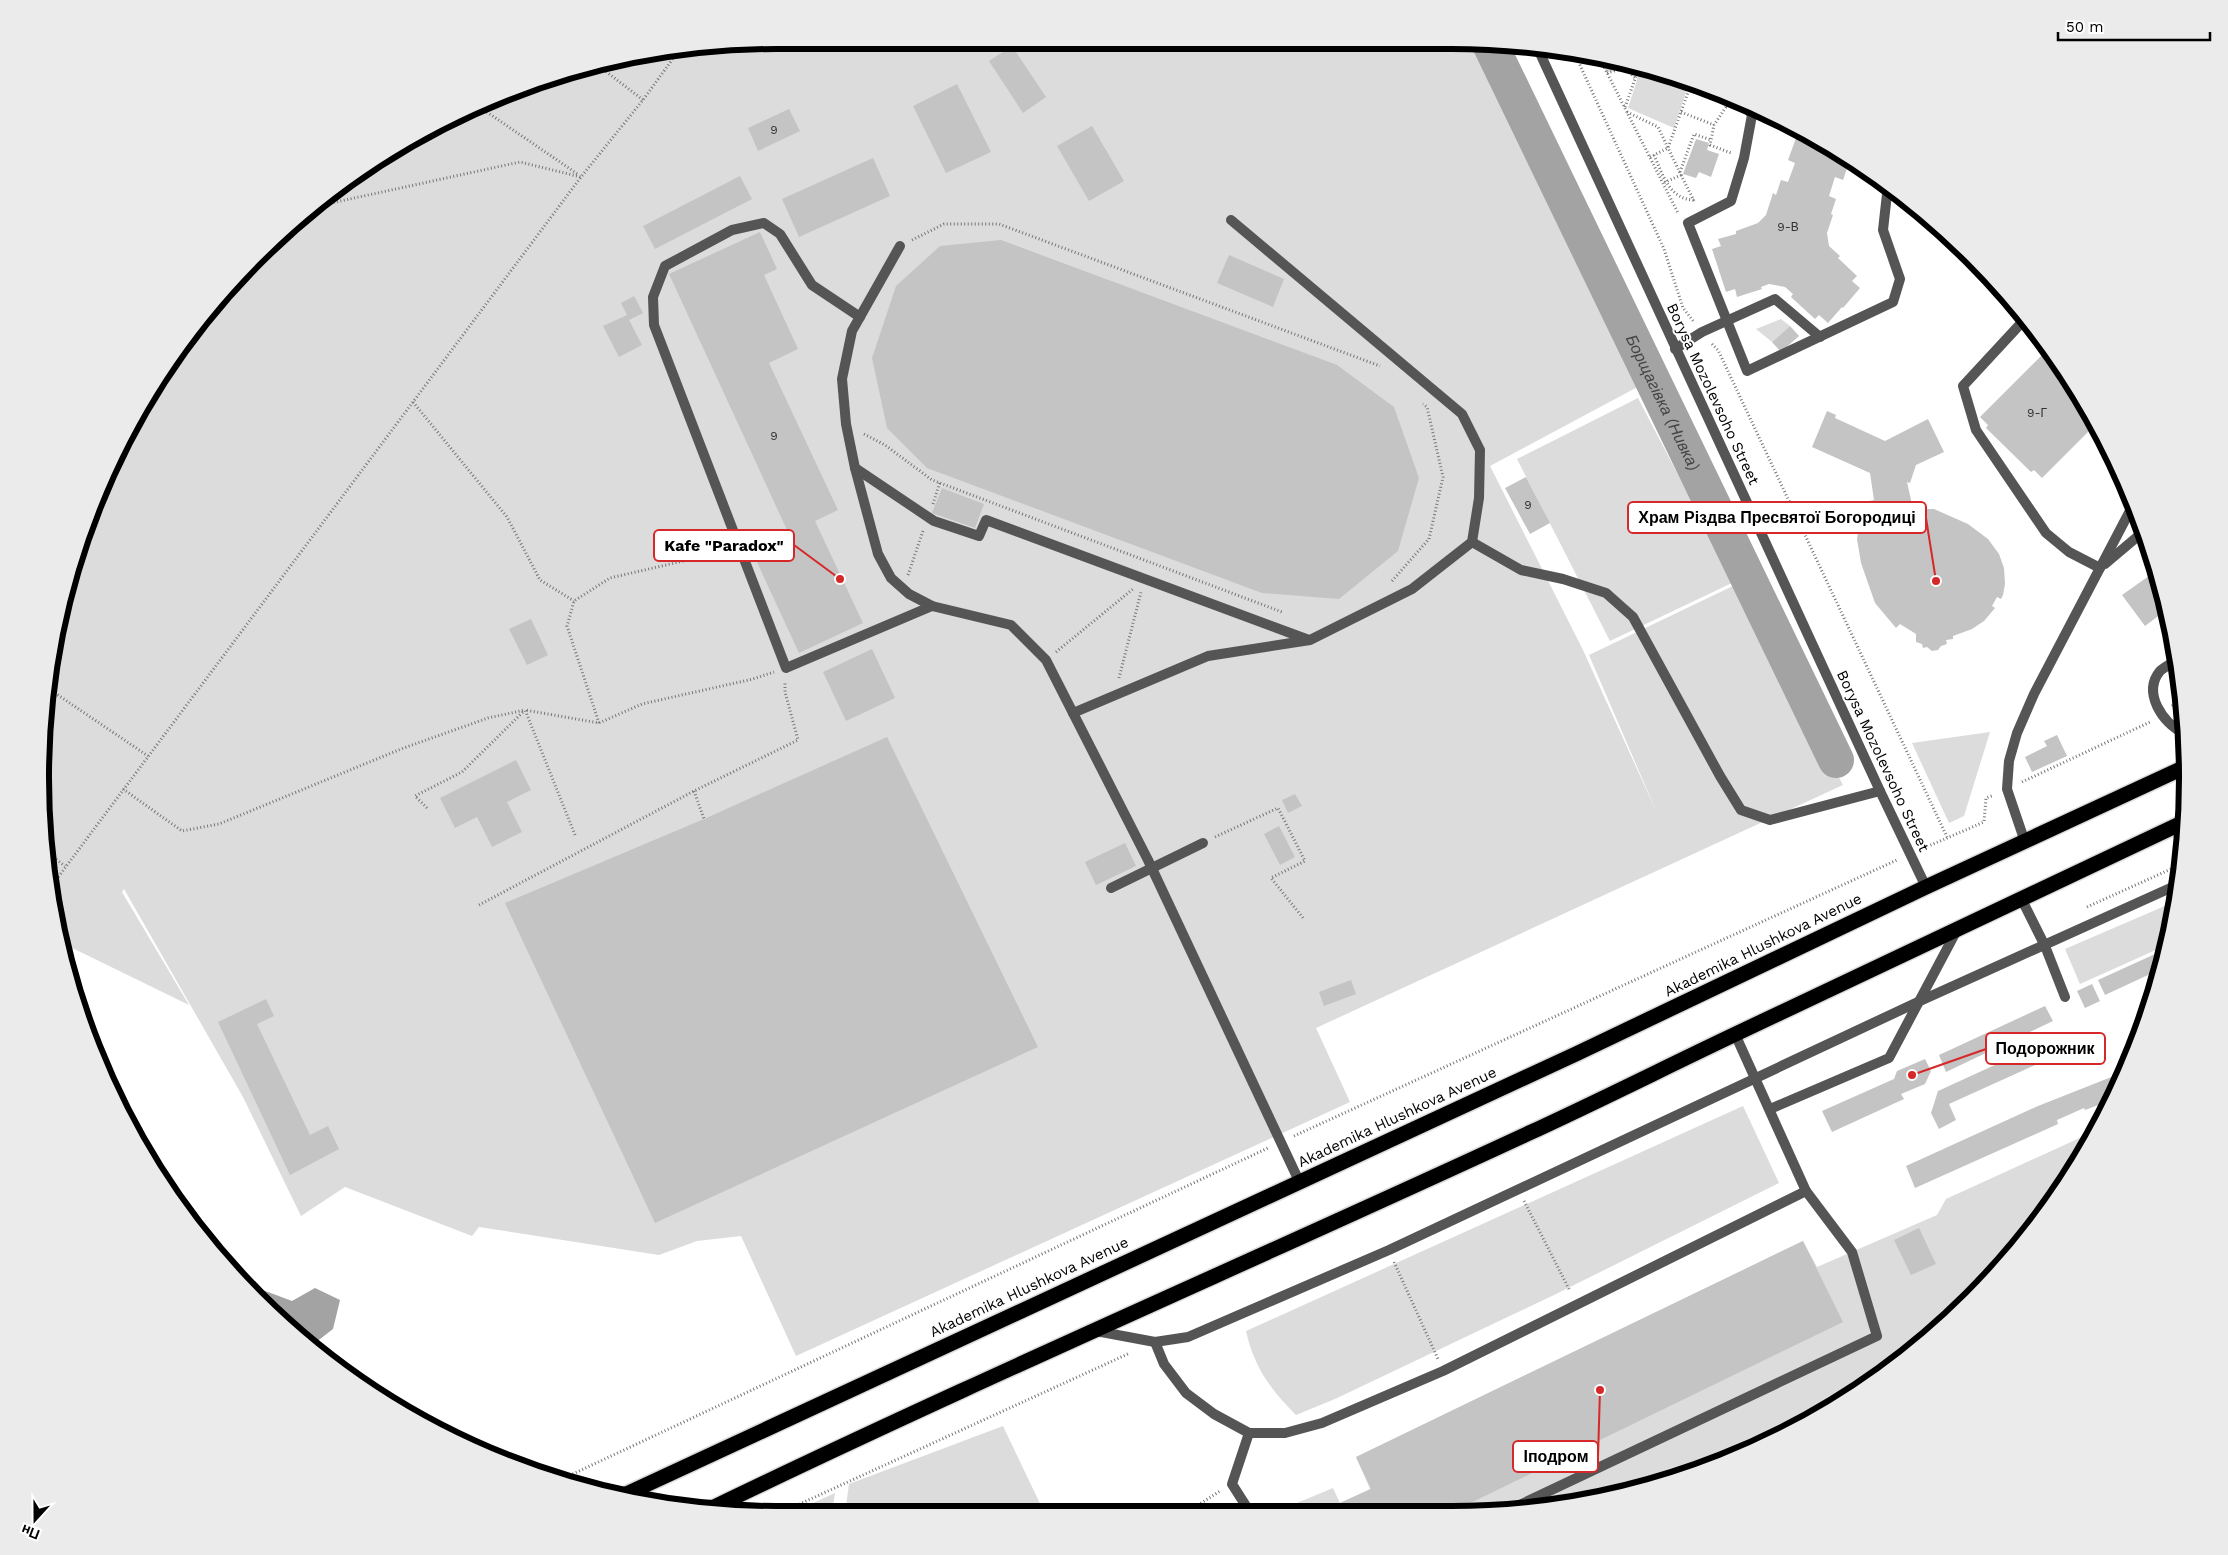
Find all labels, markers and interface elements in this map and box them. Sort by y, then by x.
scale bar [2058,10,2210,42]
text: 50 m [2066,18,2103,36]
house number: 9 [770,123,778,137]
house number: 9-В [1777,220,1799,234]
street label: Borysa Mozolevsoho Street [1663,300,1763,488]
water label: Борщагівка (Нивка) [1622,331,1704,474]
house number: 9-Г [2027,406,2048,420]
house number: 9 [770,429,778,443]
house number: 9 [1524,498,1532,512]
callout: Храм Різдва Пресвятої Богородиці [1628,502,1926,533]
text: Храм Різдва Пресвятої Богородиці [1638,508,1916,527]
callout: Kafe "Paradox" [654,530,794,561]
text: Kafe "Paradox" [664,536,784,555]
street label: Borysa Mozolevsoho Street [1833,667,1933,855]
street label: Akademika Hlushkova Avenue [1661,889,1865,1001]
callout: Подорожник [1986,1033,2105,1064]
text: Подорожник [1995,1039,2096,1058]
street label: Akademika Hlushkova Avenue [1295,1063,1499,1171]
street label: Akademika Hlushkova Avenue [927,1233,1131,1341]
callout: Іподром [1513,1441,1598,1472]
text: Іподром [1524,1447,1589,1466]
north arrow [10,1495,60,1545]
text: Пн [19,1521,42,1543]

